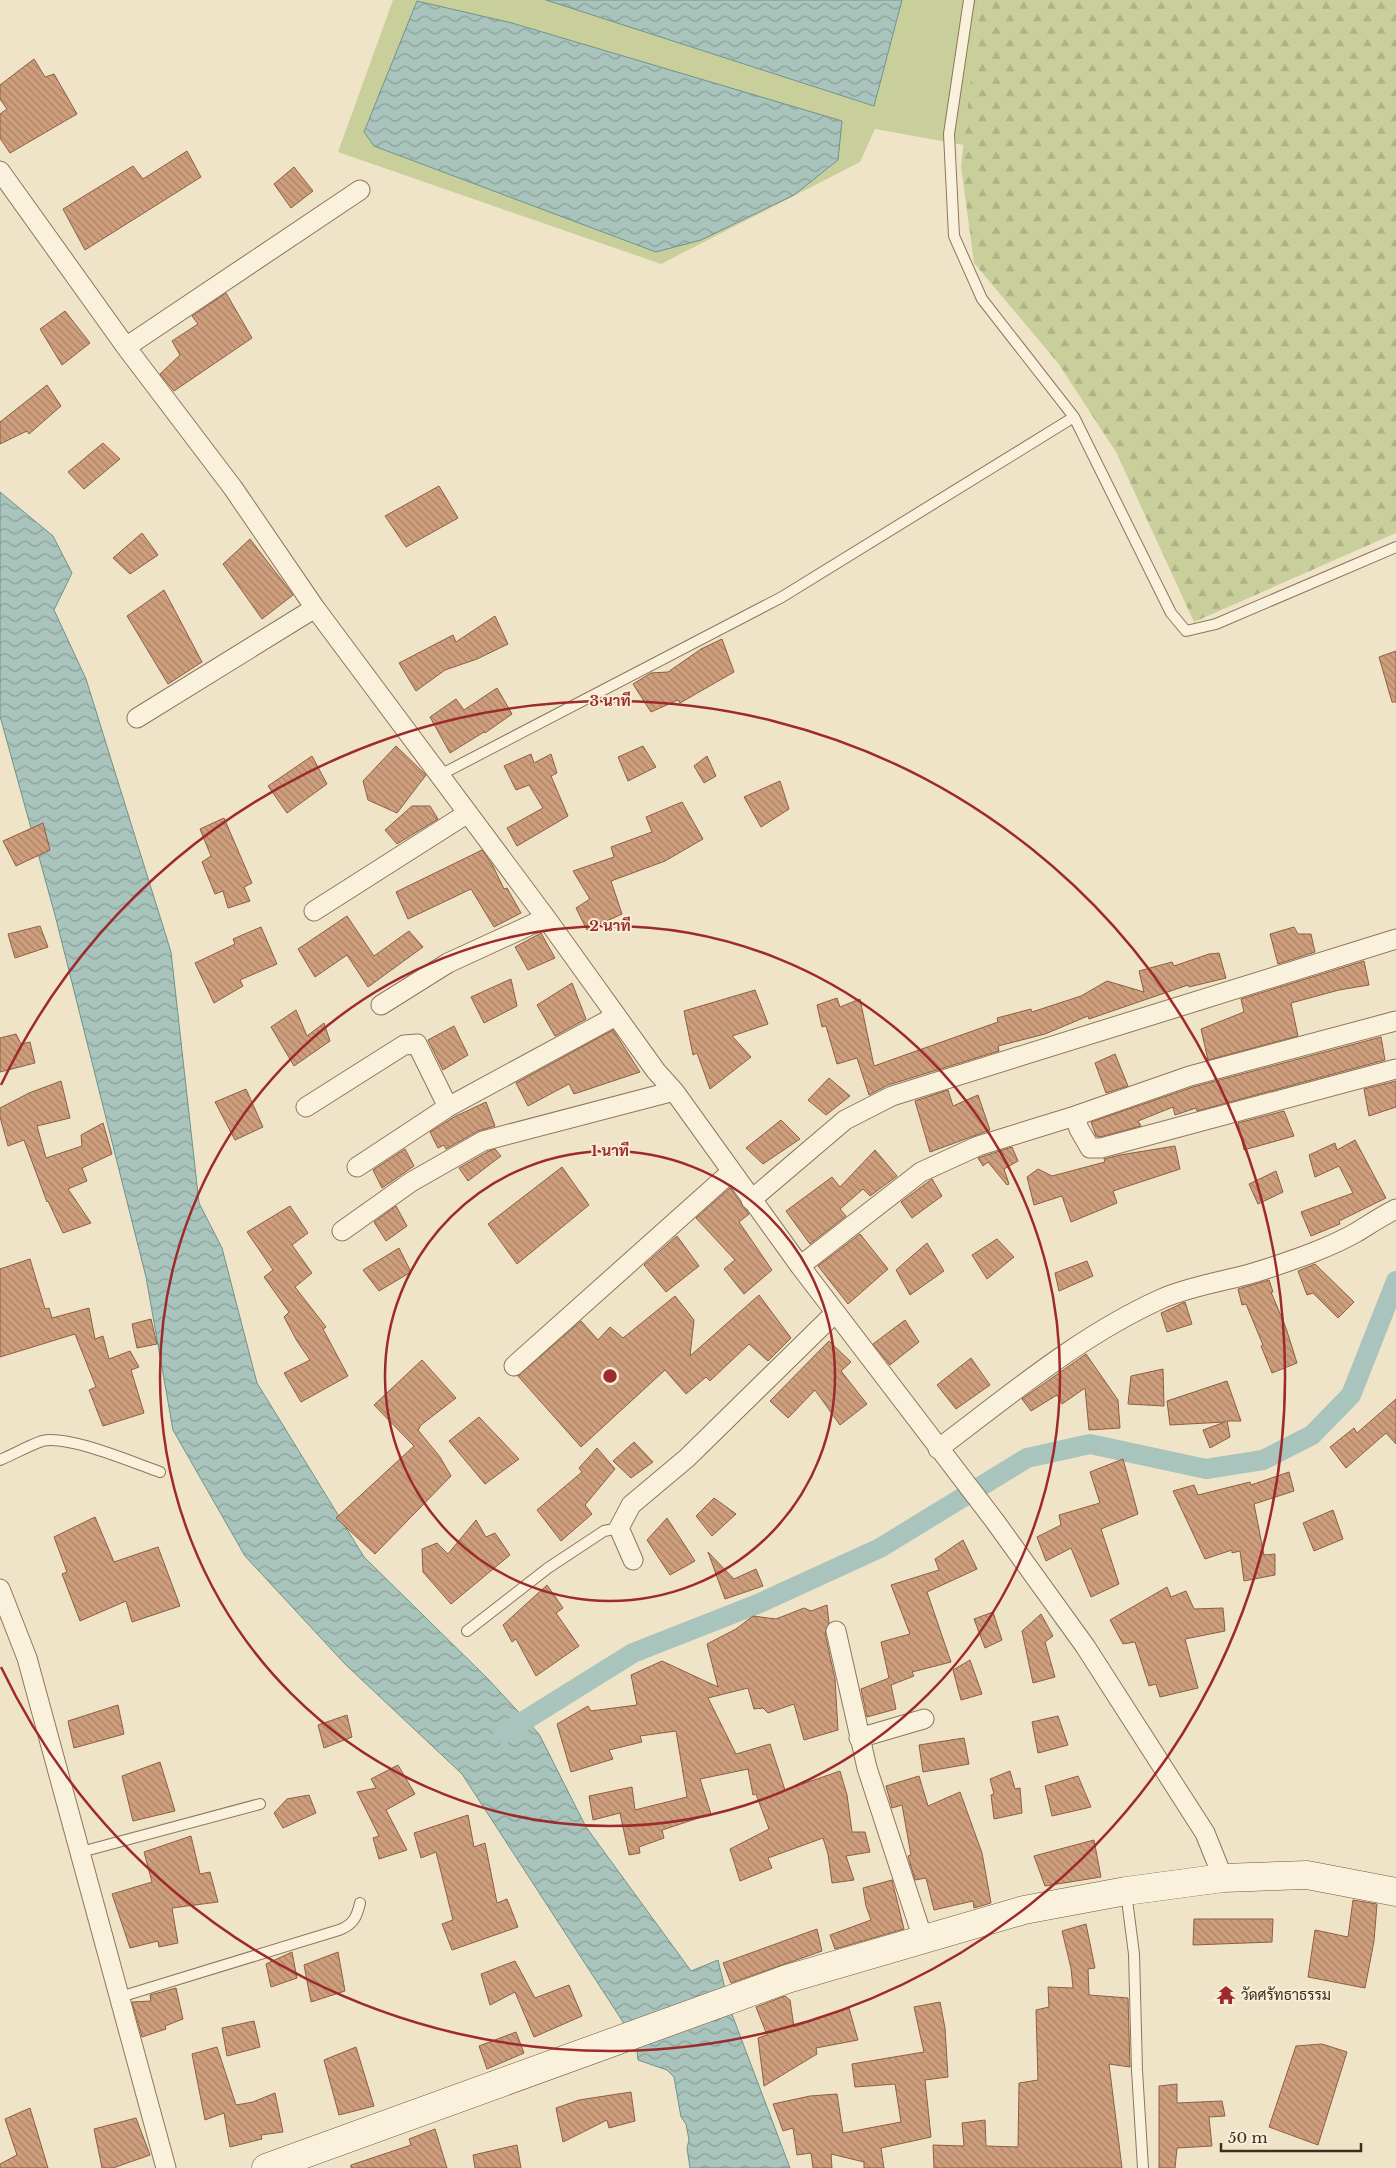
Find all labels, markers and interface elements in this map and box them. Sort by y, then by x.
text: 3 นาที [589,691,631,710]
text: 2 นาที [589,916,631,935]
text: 1 นาที [591,1141,629,1160]
centre of rings [601,1367,619,1385]
temple icon: วัดศรัทธาธรรม [1215,1984,1237,2006]
place label: วัดศรัทธาธรรม [1241,1985,1331,2004]
scale bar [1221,2120,1361,2152]
text: 50 m [1228,2128,1268,2147]

